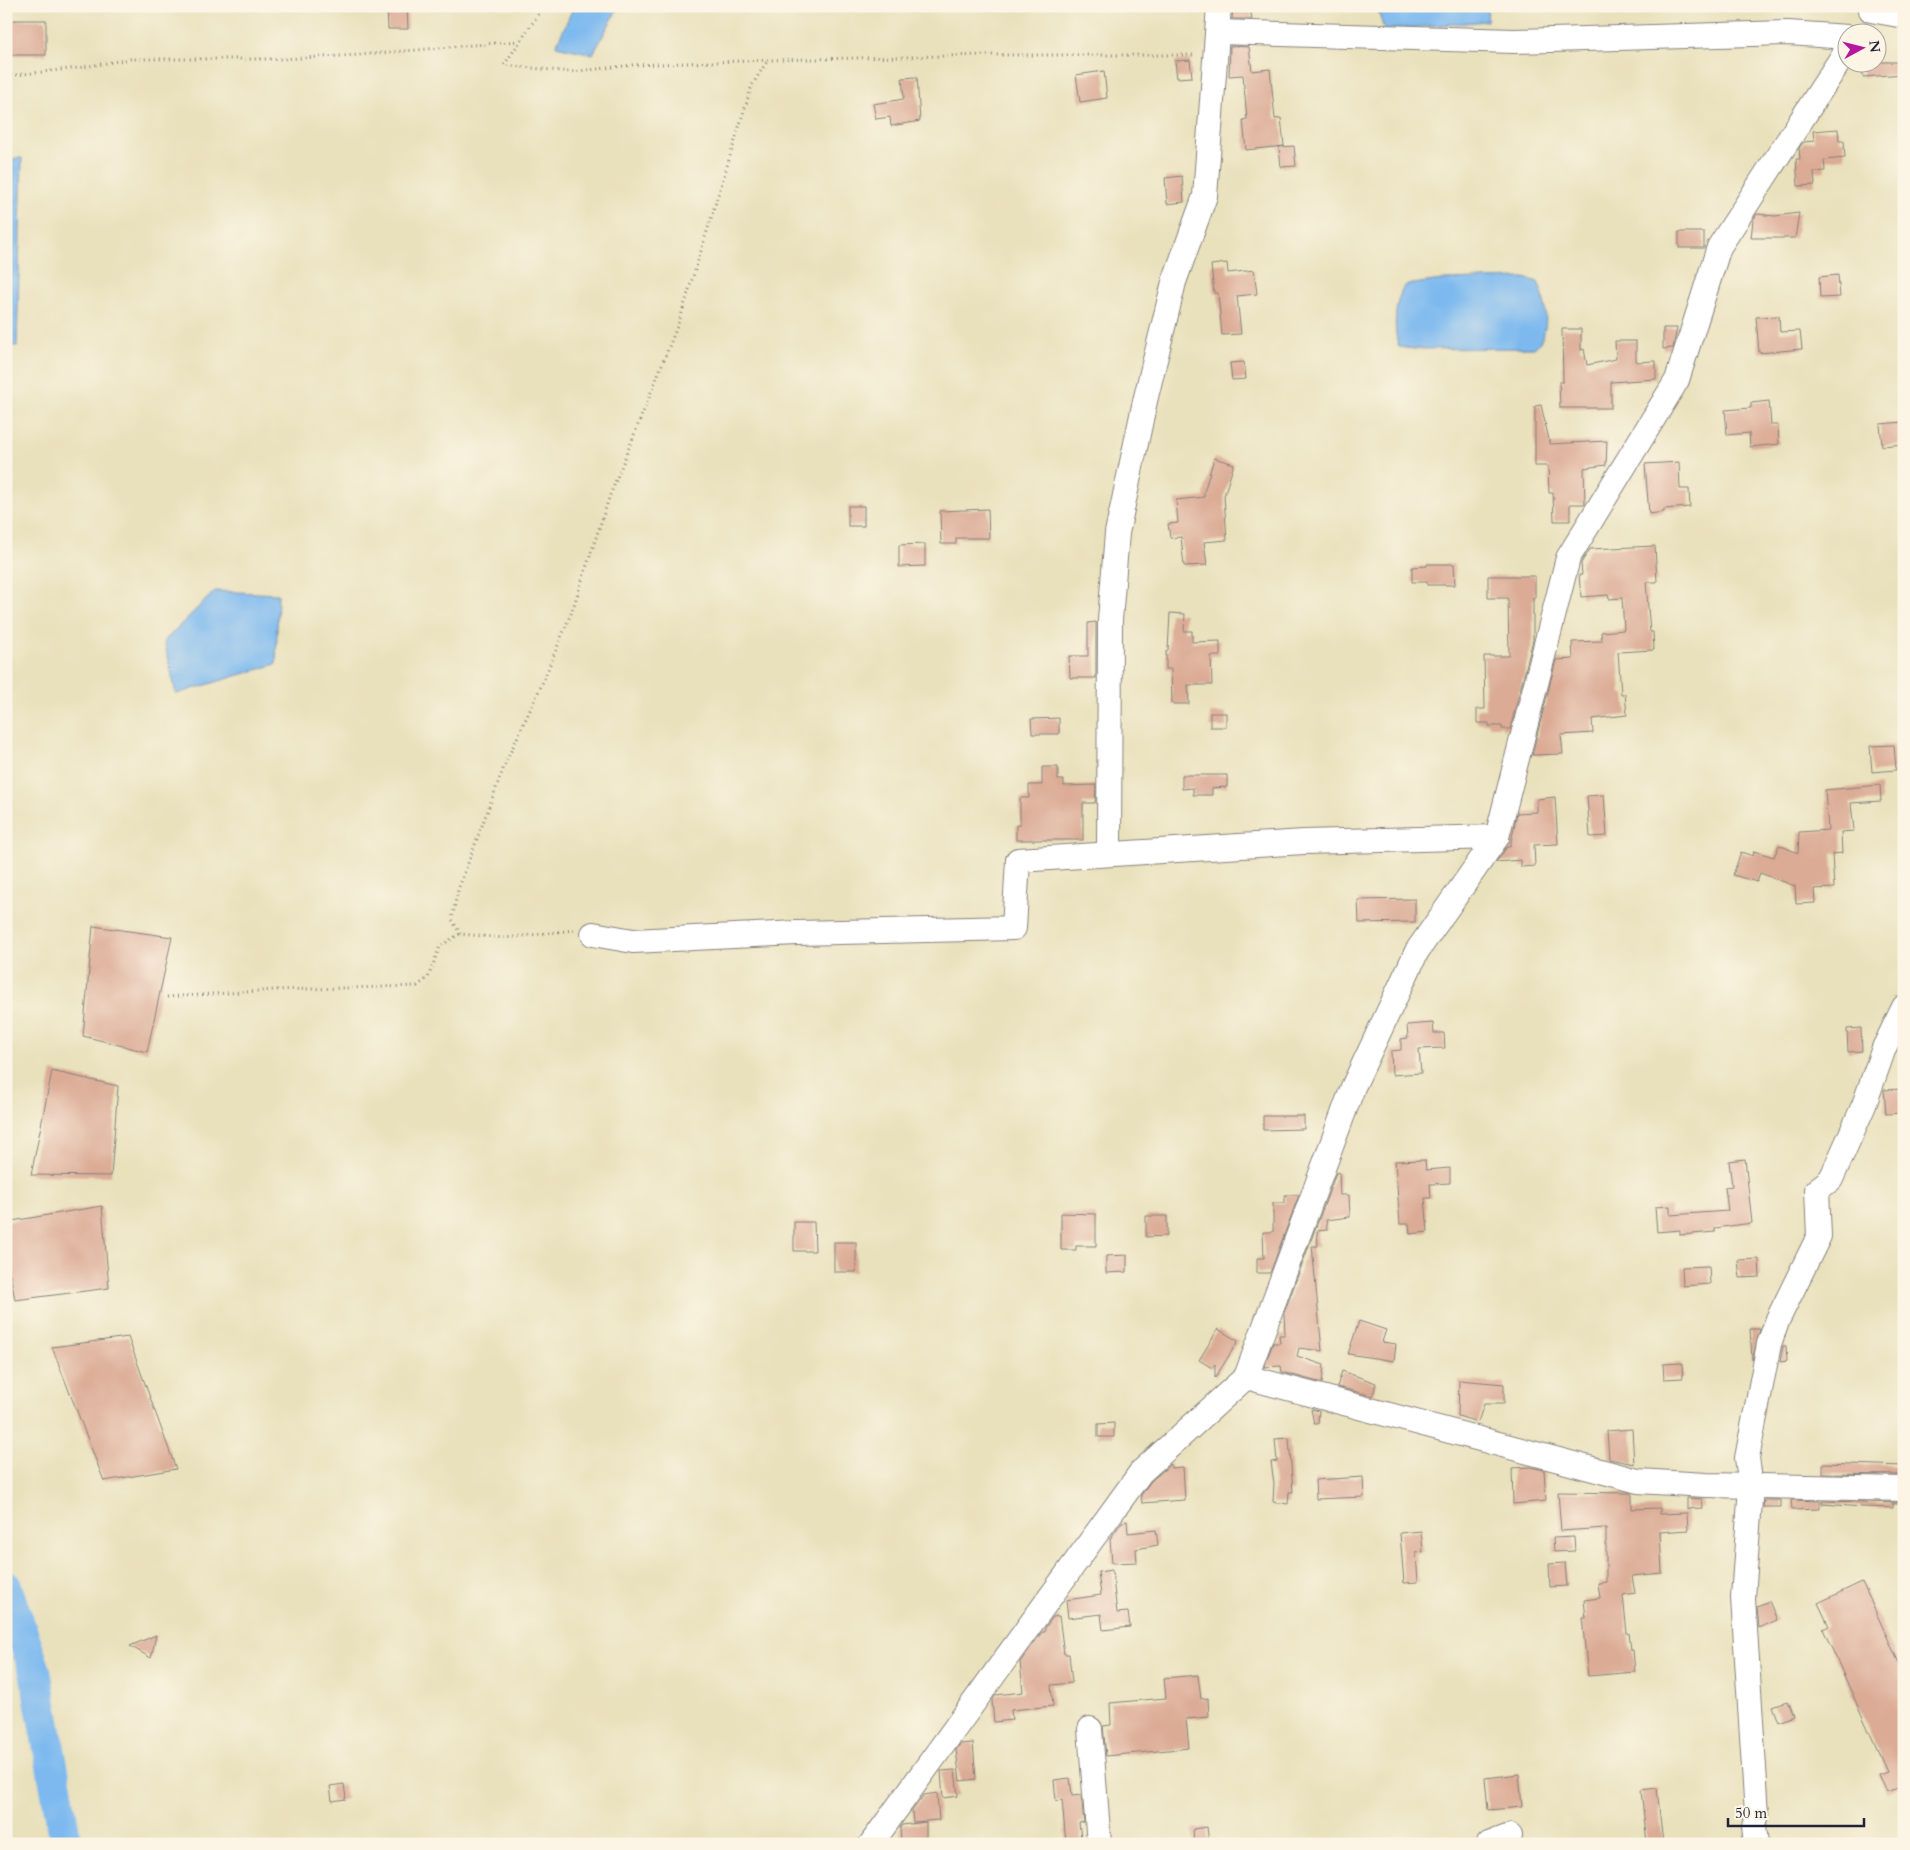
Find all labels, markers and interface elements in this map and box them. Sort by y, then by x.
north arrow [1838,22,1888,72]
text: N [1864,39,1885,54]
scale bar [1728,1795,1864,1827]
text: 50 m [1735,1803,1767,1823]

